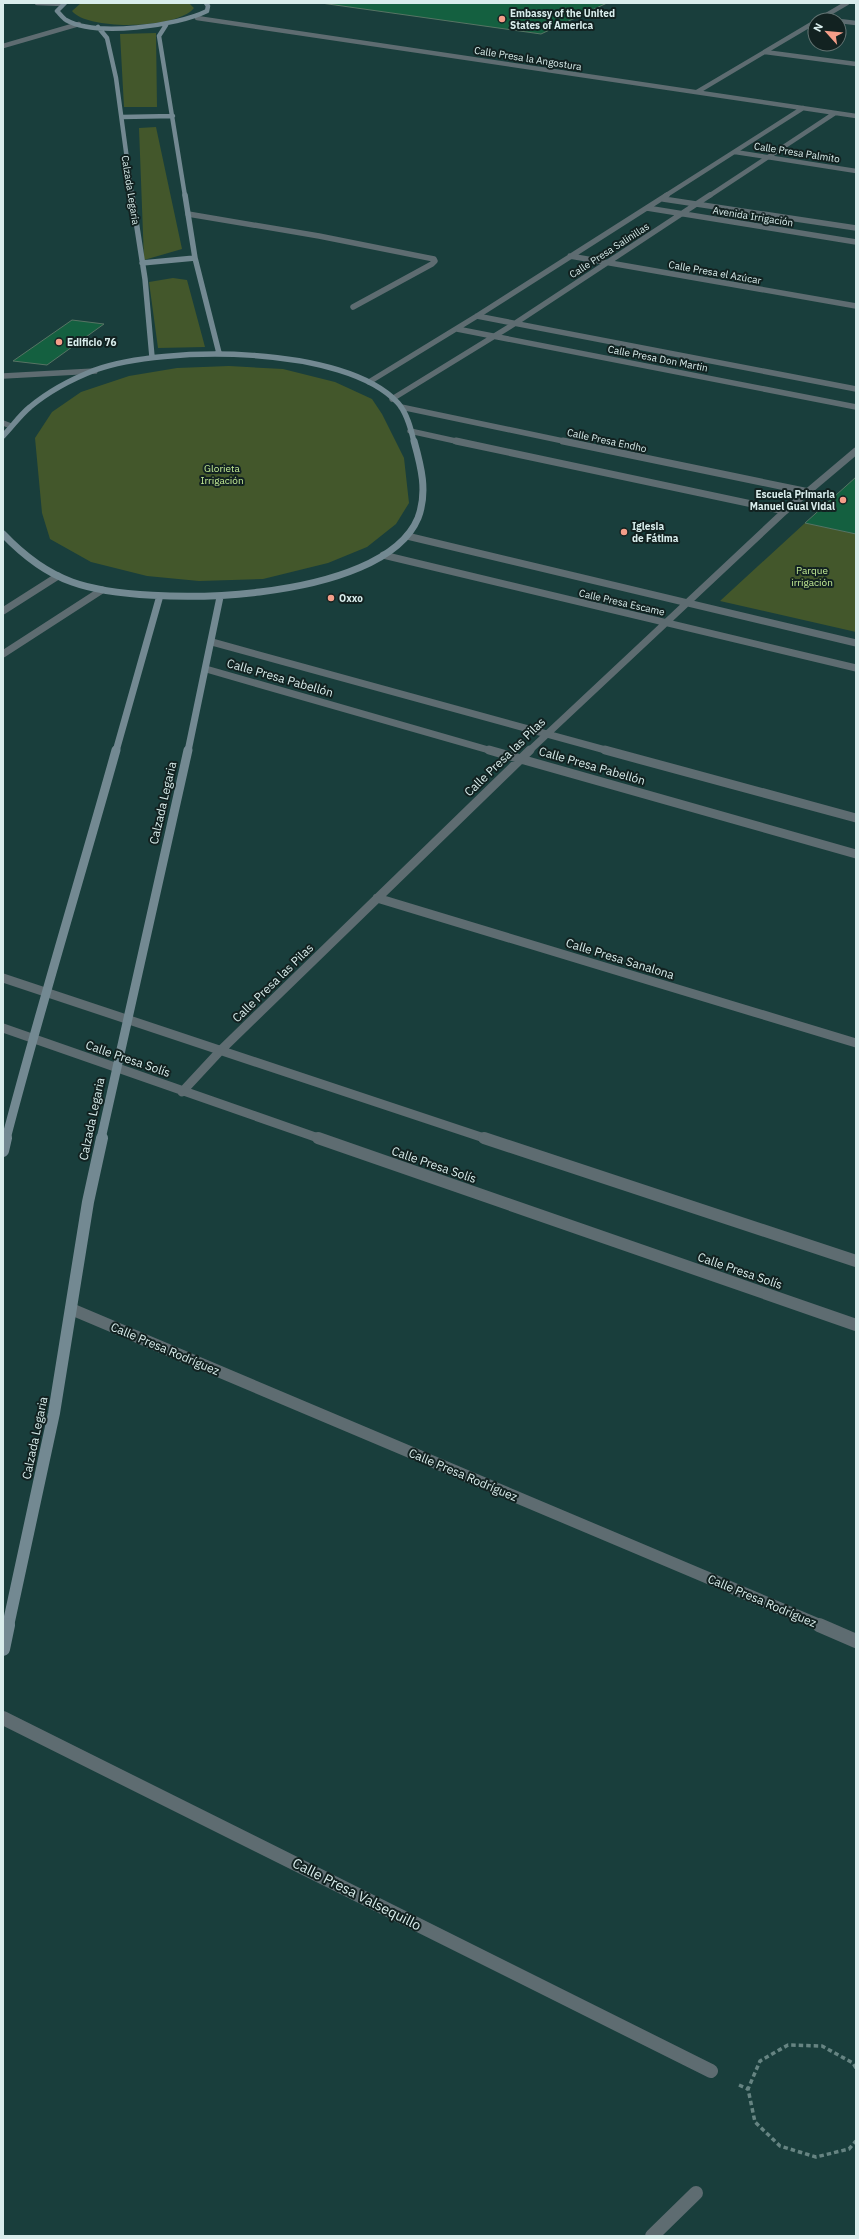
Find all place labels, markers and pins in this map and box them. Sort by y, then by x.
place label: Embassy of the United States of America [510,7,615,32]
marker: Embassy of the United States of America [497,14,507,24]
place label: Edificio 76 [67,336,116,349]
marker: Edificio 76 [54,337,64,347]
place label: Escuela Primaria Manuel Gual Vidal [750,488,835,513]
marker: Escuela Primaria Manuel Gual Vidal [838,495,848,505]
place label: Iglesia de Fátima [632,520,679,545]
marker: Iglesia de Fátima [619,527,629,537]
place label: Oxxo [339,592,363,605]
marker: Oxxo [326,593,336,603]

